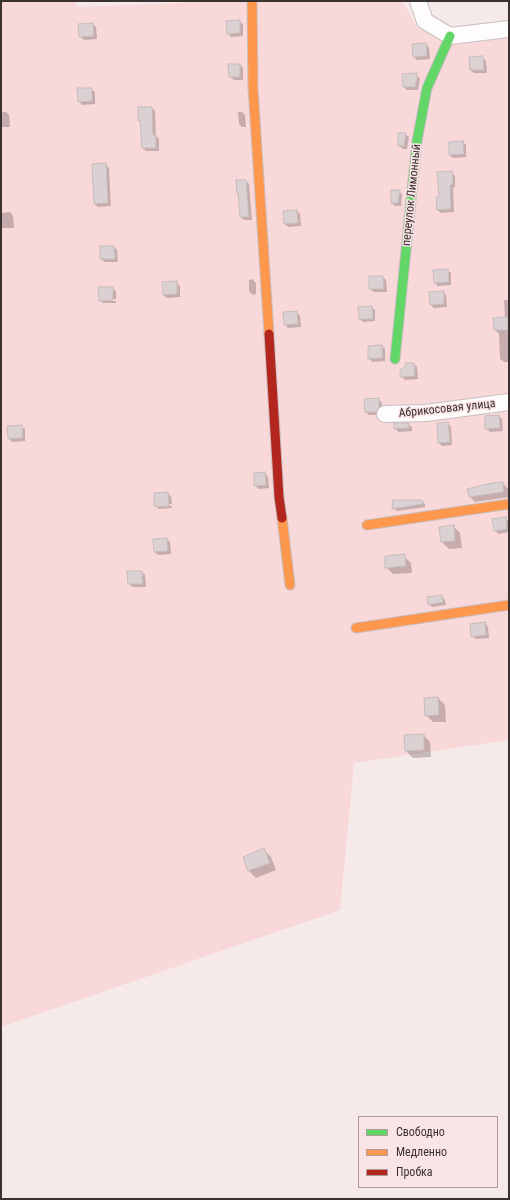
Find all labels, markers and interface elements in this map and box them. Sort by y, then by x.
street label: переулок Лимонный [399,143,425,247]
street label: Абрикосовая улица [398,397,496,421]
legend [358,1116,498,1188]
text: Свободно [396,1125,445,1139]
text: Медленно [396,1145,447,1159]
text: Пробка [396,1165,433,1179]

